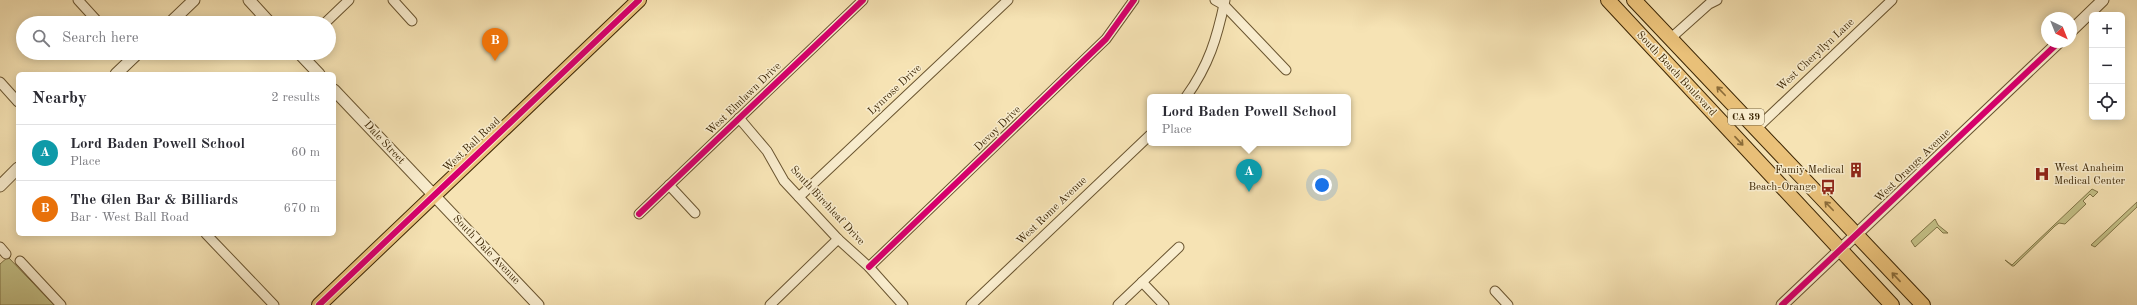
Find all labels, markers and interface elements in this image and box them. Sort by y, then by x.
north arrow [2041,12,2077,48]
map controls [2089,12,2125,120]
button: + [2089,12,2125,48]
search box [16,16,336,60]
street label: West Cheryllyn Lane [1775,17,1857,93]
icon: search [30,27,52,49]
pin: B [482,28,508,61]
street label: South Beach Boulevard [1634,30,1718,119]
text: Search here [62,31,139,46]
button: − [2089,48,2125,84]
street label: West Elmlawn Drive [705,61,783,137]
street label: Lynrose Drive [866,63,924,117]
button: locate [2089,84,2125,120]
one-way arrow [1717,86,1726,96]
text: Nearby [32,90,87,107]
text: 2 results [271,91,320,104]
popup [1147,94,1351,146]
street label: Devoy Drive [973,104,1023,154]
text: Lord Baden Powell School [1161,105,1337,120]
road number: CA 39 [1728,109,1764,125]
street label: West Ball Road [441,116,503,174]
street label: Dale Street [361,119,407,167]
text: Place [1161,123,1192,136]
street label: West Orange Avenue [1873,127,1953,205]
one-way arrow [1735,136,1744,146]
text: Lord Baden Powell School [70,137,245,152]
text: A [40,146,50,159]
text: 60 m [291,146,320,159]
text: Place [70,155,100,168]
pin: A [1236,159,1262,192]
building icon: Famiy Medical [1847,161,1865,179]
place label: West Anaheim Medical Center [2054,163,2126,187]
street label: South Birchleaf Drive [788,164,866,248]
place label: Famiy Medical [1775,165,1844,176]
hospital icon: West Anaheim Medical Center [2033,165,2051,183]
street label: West Rome Avenue [1015,175,1089,247]
your location [1312,175,1332,195]
bus stop icon: Beach-Orange [1819,178,1837,196]
place label: Beach-Orange [1748,182,1816,193]
text: The Glen Bar & Billiards [70,193,238,208]
one-way arrow [1825,201,1834,211]
text: B [40,202,50,215]
text: 670 m [283,202,320,215]
text: Bar · West Ball Road [70,211,189,224]
street label: South Dale Avenue [450,213,522,287]
one-way arrow [1891,272,1901,282]

